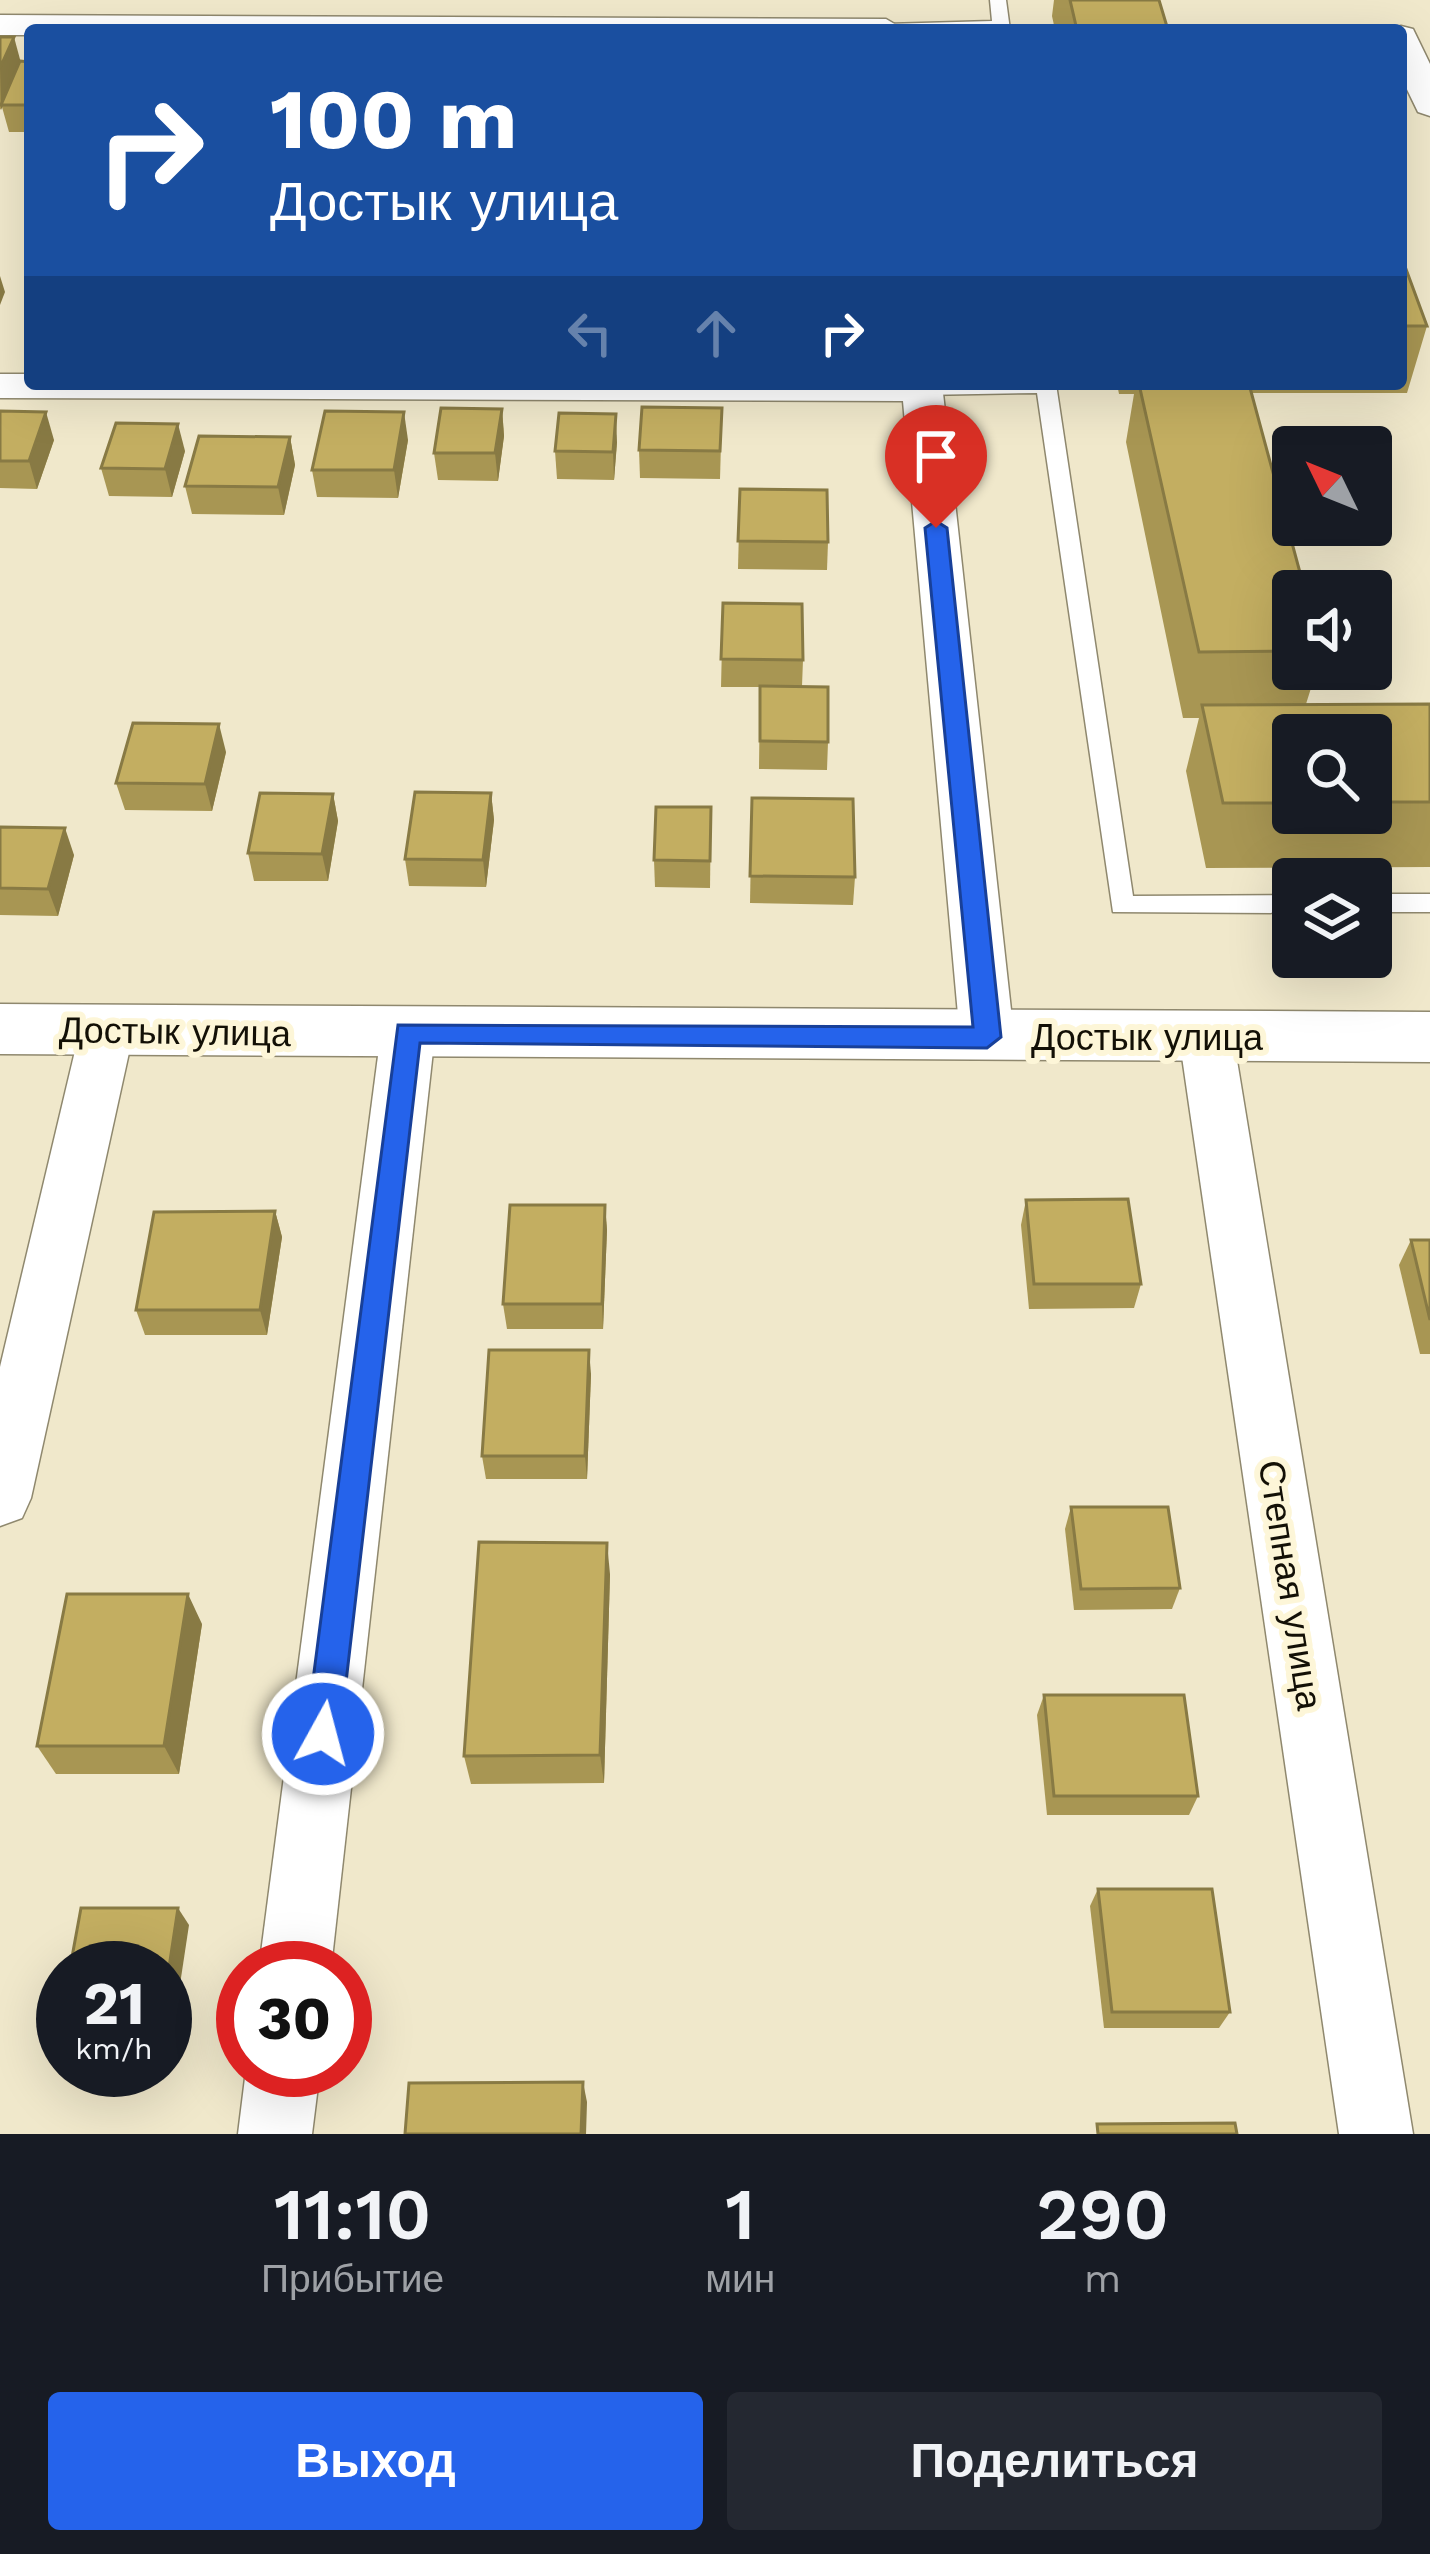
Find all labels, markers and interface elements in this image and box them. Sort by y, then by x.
text: 100 m [270,70,517,168]
icon: right [72,72,228,228]
text: Достык улица [270,170,618,233]
icon: left [557,300,623,366]
icon: ahead [683,300,749,366]
icon: right [809,300,875,366]
pin [885,405,987,528]
icon: arrive [903,423,969,489]
north arrow [1272,426,1392,546]
map controls [1272,426,1392,978]
button: sound [1272,570,1392,690]
button: search [1272,714,1392,834]
button: layers [1272,858,1392,978]
street label: Достык улица [59,1009,292,1055]
street label: Достык улица [1031,1017,1264,1059]
street label: Степная улица [1250,1457,1331,1714]
position arrow [260,1671,386,1797]
speed limit sign: 30 [216,1941,372,2097]
text: 21 [83,1968,145,2039]
text: km/h [75,2031,153,2066]
text: 11:10 [274,2172,431,2256]
text: 1 [725,2172,755,2256]
text: 290 [1036,2172,1169,2256]
text: Прибытие [261,2256,444,2301]
text: мин [705,2256,775,2301]
text: m [1084,2256,1121,2301]
button: Выход [48,2392,703,2530]
button: Поделиться [727,2392,1382,2530]

